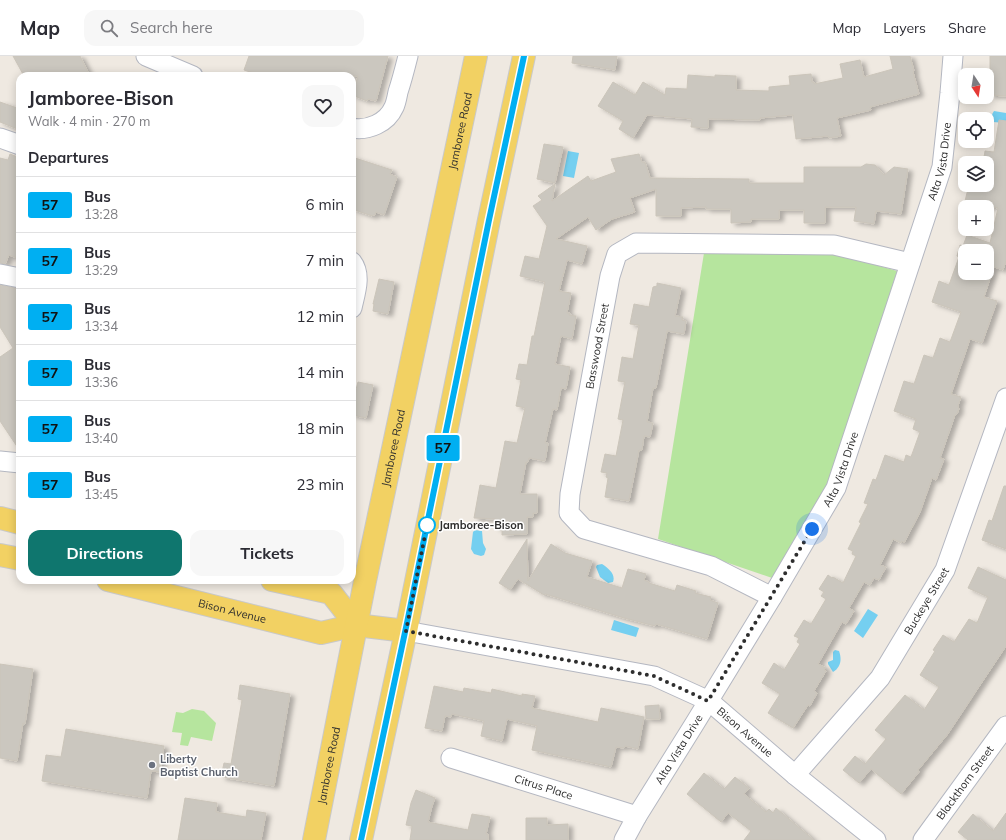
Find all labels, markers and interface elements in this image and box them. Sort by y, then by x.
search box [84,10,364,46]
text: Map [20,16,60,40]
icon: search [98,17,120,39]
text: Search here [130,18,213,37]
text: Map [832,19,861,37]
text: Layers [883,19,926,37]
text: Share [948,19,986,37]
north arrow [958,68,994,104]
map controls [958,68,994,280]
button: heart [302,85,344,127]
text: Jamboree-Bison [28,86,174,110]
street label: Jamboree Road [445,91,475,171]
button: locate [958,112,994,148]
text: Walk · 4 min · 270 m [28,113,150,129]
street label: Alta Vista Drive [924,122,954,202]
text: Departures [28,148,109,167]
button: layers [958,156,994,192]
text: Bus [84,187,111,206]
text: 6 min [306,195,344,214]
text: 57 [42,196,58,214]
button: + [958,200,994,236]
text: 13:28 [84,206,118,222]
text: Bus [84,243,111,262]
button: − [958,244,994,280]
text: 7 min [306,251,344,270]
text: 57 [42,252,58,270]
text: 13:29 [84,262,118,278]
text: Bus [84,299,111,318]
street label: Basswood Street [582,302,612,390]
text: 12 min [297,307,344,326]
text: 57 [42,308,58,326]
text: 13:34 [84,318,118,334]
text: Bus [84,355,111,374]
text: 14 min [297,363,344,382]
text: 57 [42,364,58,382]
text: 13:36 [84,374,118,390]
street label: Jamboree Road [378,408,408,488]
text: Bus [84,411,111,430]
text: 18 min [297,419,344,438]
text: 57 [42,420,58,438]
text: 13:40 [84,430,118,446]
street label: Alta Vista Drive [819,430,861,510]
line badge: 57 [425,435,461,461]
text: 57 [435,439,451,457]
text: Bus [84,467,111,486]
text: 23 min [297,475,344,494]
text: 57 [42,476,58,494]
text: 13:45 [84,486,118,502]
marker: Jamboree-Bison [418,516,436,534]
place label: Jamboree-Bison [439,518,523,532]
your location [802,519,822,539]
button: Directions [28,530,182,576]
button: Tickets [190,530,344,576]
street label: Buckeye Street [901,565,952,637]
street label: Bison Avenue [197,596,268,626]
street label: Bison Avenue [714,704,776,760]
street label: Alta Vista Drive [652,712,706,787]
street label: Jamboree Road [314,726,343,805]
street label: Blackthorn Street [933,743,996,822]
place label: Liberty Baptist Church [160,752,238,779]
marker: Liberty Baptist Church [147,760,157,770]
street label: Citrus Place [513,771,575,803]

